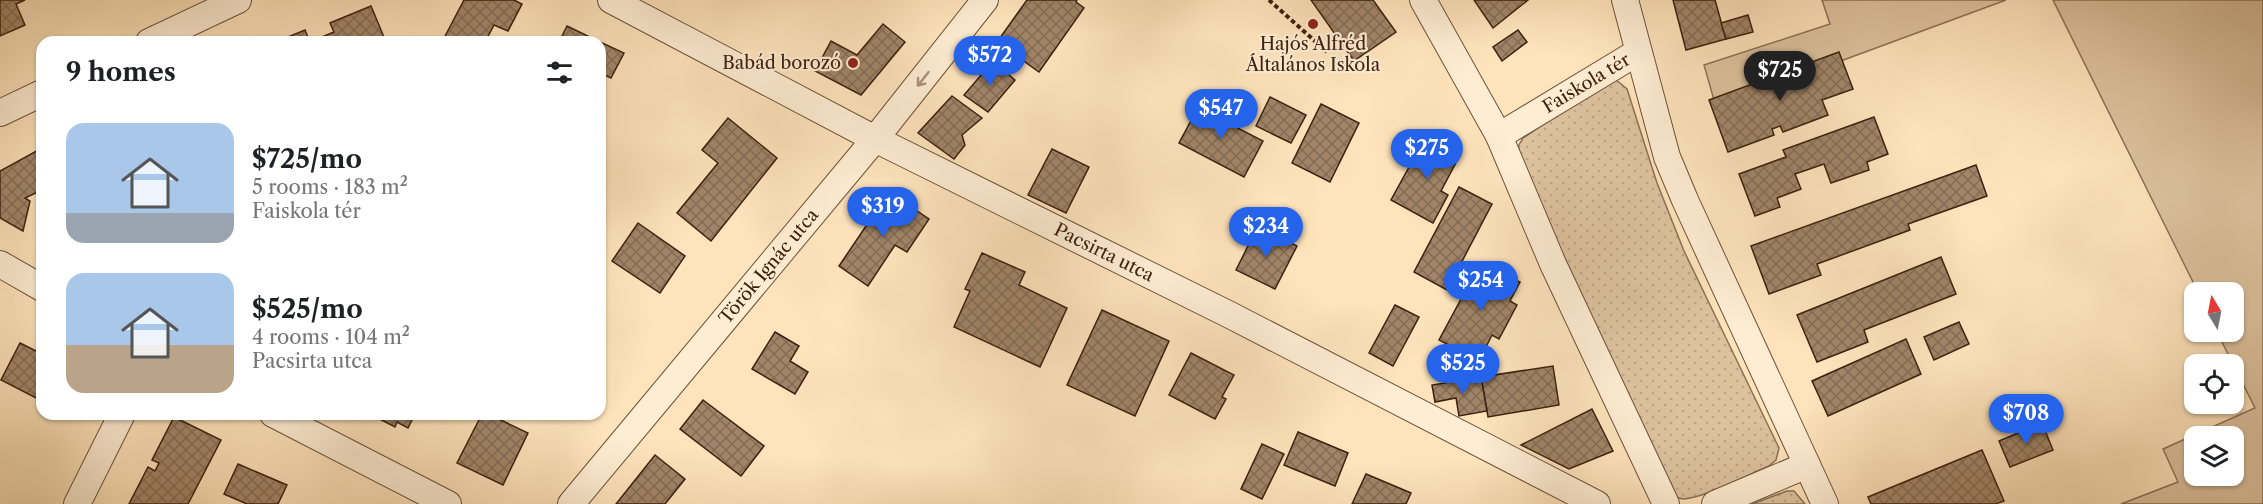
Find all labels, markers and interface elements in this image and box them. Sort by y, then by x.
marker: Hajós Alfréd Általános Iskola [1306,17,1320,31]
place label: Hajós Alfréd Általános Iskola [1245,33,1381,76]
pin: $572 [954,36,1026,87]
text: $572 [968,43,1012,67]
street label: Faiskola tér [1539,48,1634,118]
pin: $725 [1744,51,1816,102]
place label: Babád borozó [722,52,841,74]
text: 9 homes [66,56,176,88]
icon: filters [543,56,576,89]
marker: Babád borozó [846,56,860,70]
text: $725 [1758,58,1802,82]
one-way arrow [916,70,929,86]
pin: $547 [1185,89,1257,140]
text: $547 [1199,96,1243,120]
pin: $275 [1391,129,1463,180]
text: $275 [1405,136,1449,160]
text: $725/mo [252,143,362,175]
icon: home [114,147,186,219]
text: 5 rooms · 183 m² [252,175,408,199]
pin: $319 [847,187,919,238]
text: $319 [861,194,905,218]
text: Faiskola tér [252,199,361,223]
street label: Török Ignác utca [714,204,823,329]
pin: $234 [1230,207,1302,258]
text: $234 [1243,214,1289,238]
street label: Pacsirta utca [1051,219,1158,287]
pin: $254 [1445,261,1517,312]
text: $254 [1458,268,1504,292]
north arrow [2184,282,2244,342]
map controls [2184,282,2244,486]
text: $525/mo [252,293,363,325]
icon: home [114,297,186,369]
text: 4 rooms · 104 m² [252,325,410,349]
pin: $525 [1427,344,1499,395]
text: Pacsirta utca [252,349,372,373]
text: $525 [1440,351,1486,375]
button: locate [2184,354,2244,414]
pin: $708 [1990,394,2062,445]
text: $708 [2003,401,2049,425]
button: layers [2184,426,2244,486]

